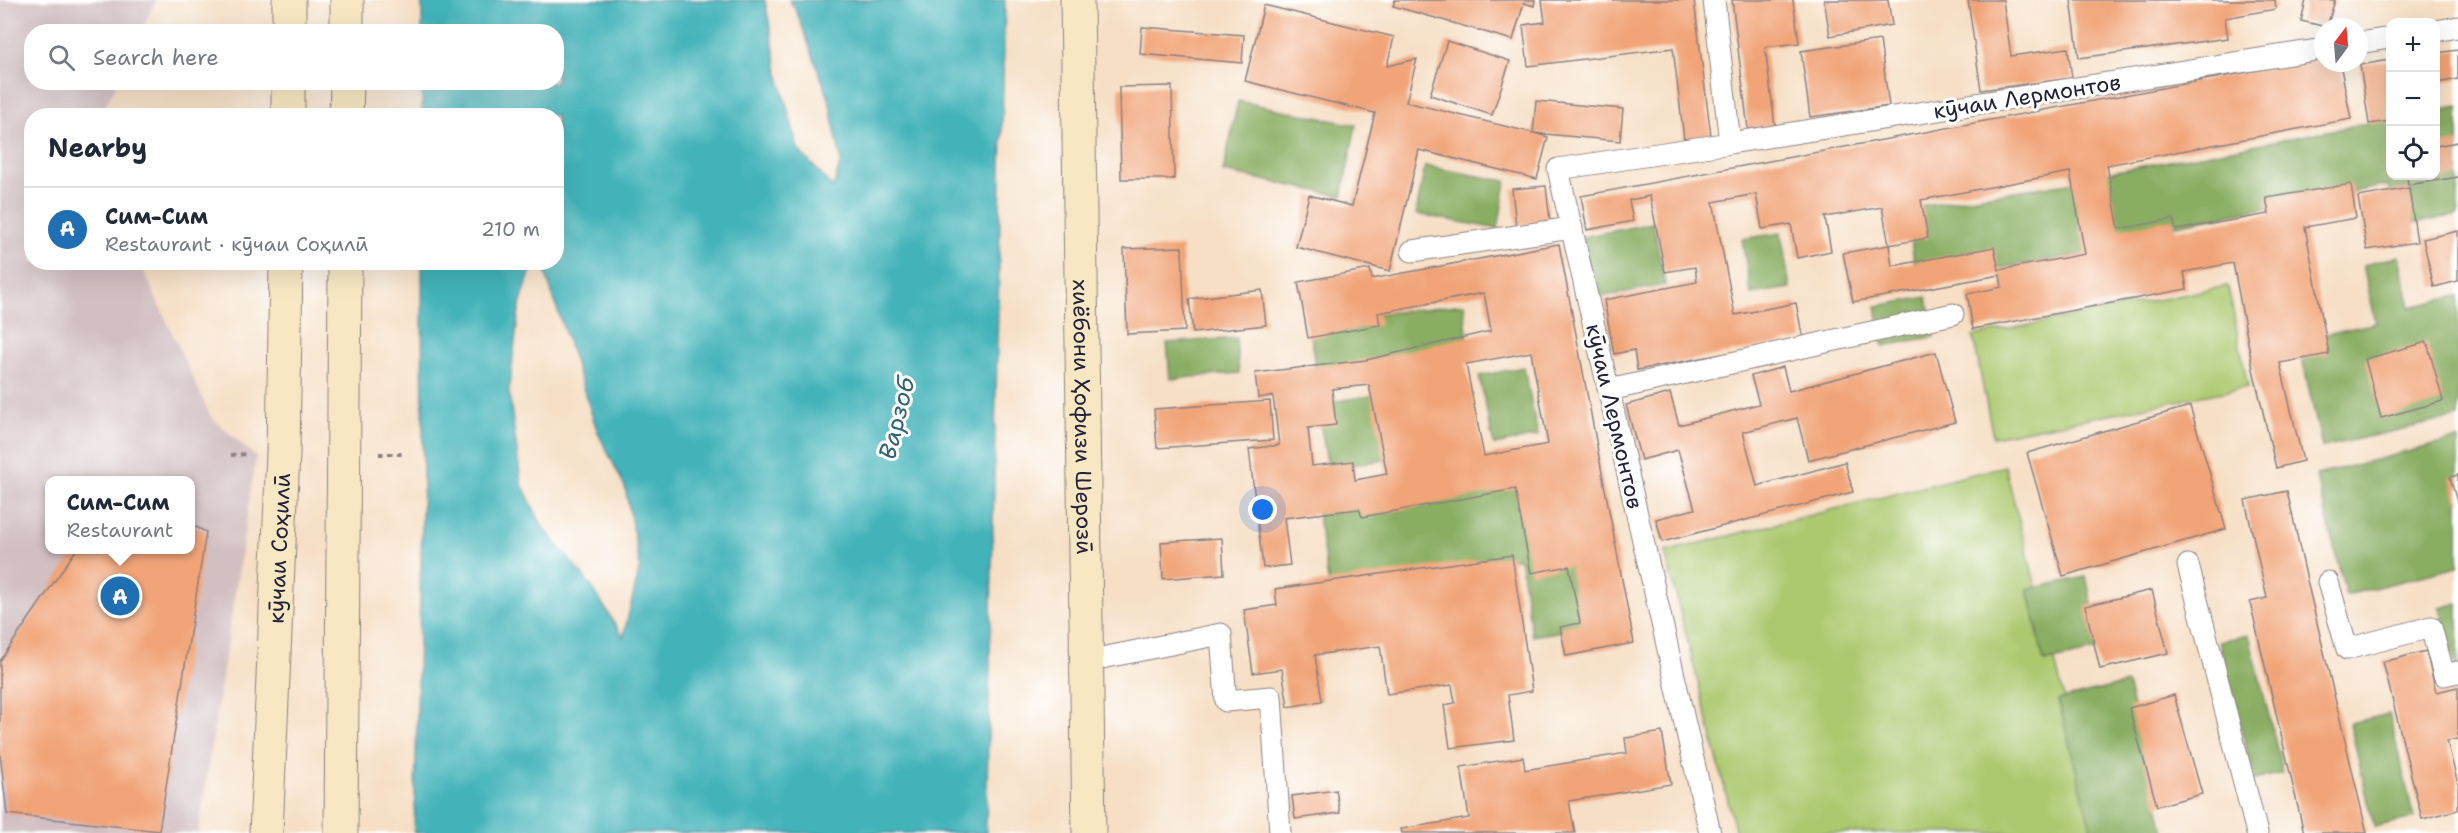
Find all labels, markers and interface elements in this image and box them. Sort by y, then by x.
north arrow [2314,18,2368,72]
map controls [2386,18,2440,180]
button: + [2386,18,2440,72]
search box [24,24,564,90]
icon: search [45,41,78,74]
text: Search here [93,43,219,72]
street label: кӯчаи Лермонтов [1931,67,2123,126]
button: − [2386,72,2440,126]
button: locate [2386,126,2440,180]
text: Nearby [48,130,147,165]
text: Сим-Сим [105,202,208,231]
text: A [60,216,75,242]
text: 210 m [481,216,540,242]
text: Restaurant · кӯчаи Соҳилӣ [105,231,368,257]
street label: хиёбони Ҳофизи Шерозӣ [1066,279,1099,555]
street label: кӯчаи Лермонтов [1579,321,1650,512]
water label: Варзоб [871,372,923,463]
street label: кӯчаи Соҳилӣ [261,472,297,624]
popup [45,476,195,554]
text: Сим-Сим [66,488,170,517]
your location [1248,495,1277,524]
text: Restaurant [66,517,174,543]
pin: A [100,574,140,618]

